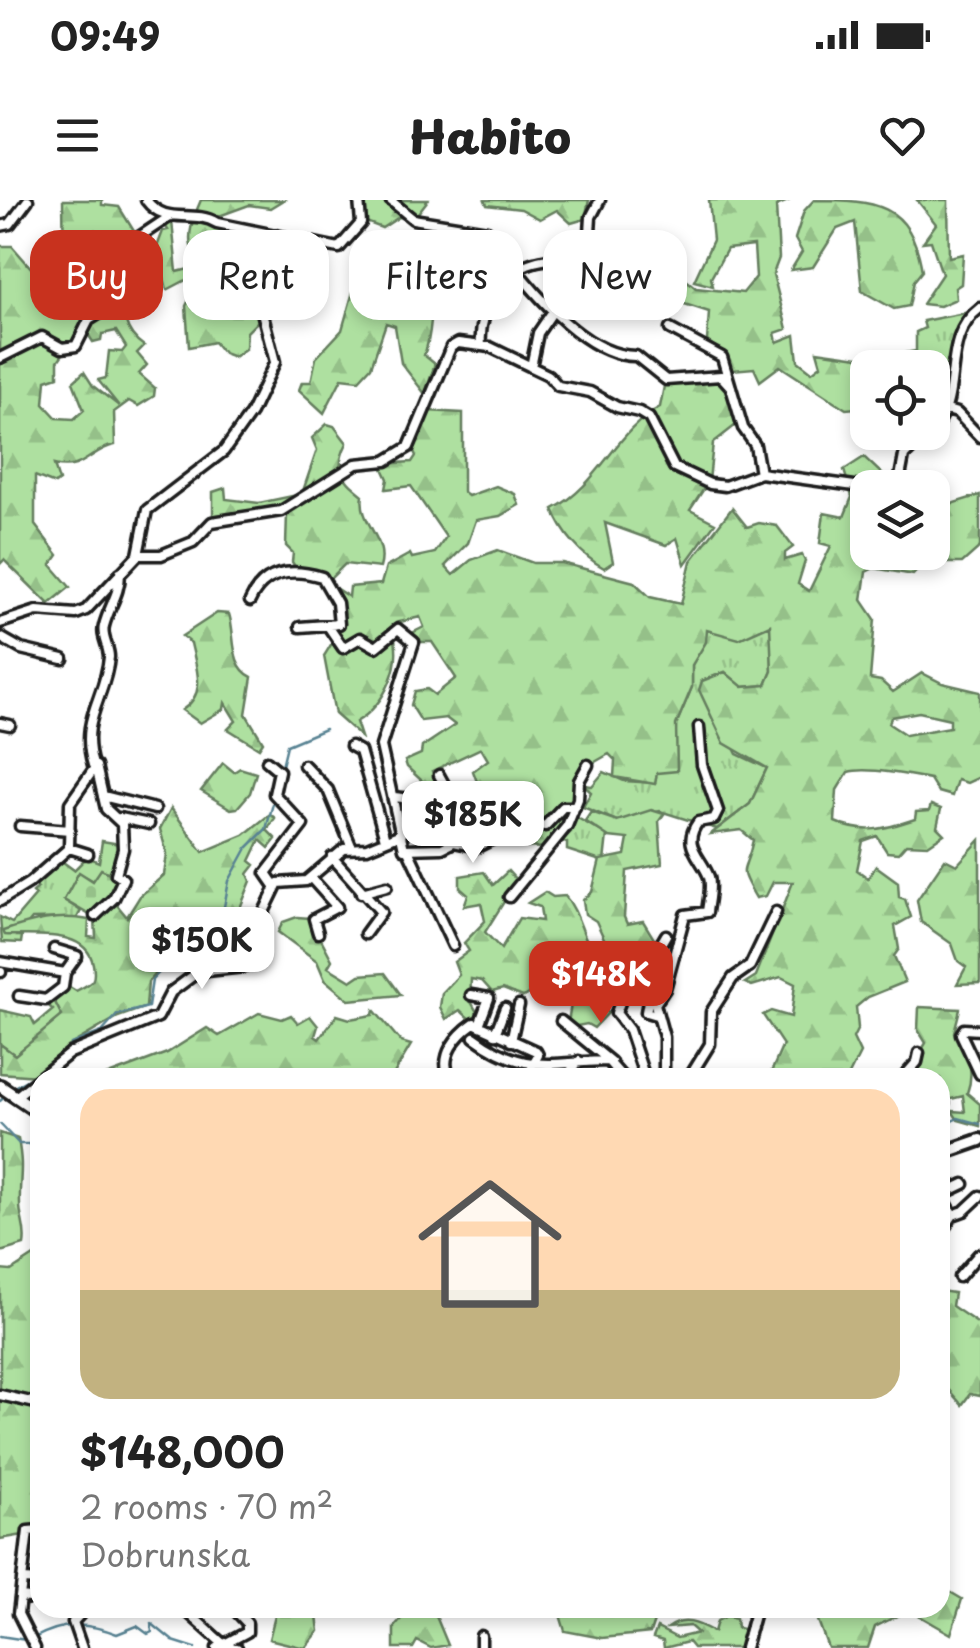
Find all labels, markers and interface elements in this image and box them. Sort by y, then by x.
text: 09:49 [50,7,160,64]
text: Habito [409,101,571,169]
icon: menu [50,108,105,163]
icon: heart [875,108,930,163]
chip: Buy [30,230,163,320]
chip: Rent [183,230,329,320]
chip: Filters [349,230,523,320]
chip: New [543,230,687,320]
map controls [850,350,950,570]
button: locate [850,350,950,450]
button: layers [850,470,950,570]
pin: $185K [403,781,543,866]
text: $185K [424,789,522,837]
pin: $150K [132,907,272,992]
text: $150K [151,915,253,963]
pin: $148K [531,941,671,1026]
text: $148K [551,949,651,997]
icon: home [400,1154,580,1334]
text: $148,000 [80,1419,285,1482]
text: 2 rooms · 70 m² [80,1482,333,1530]
text: Dobrunska [80,1530,250,1578]

